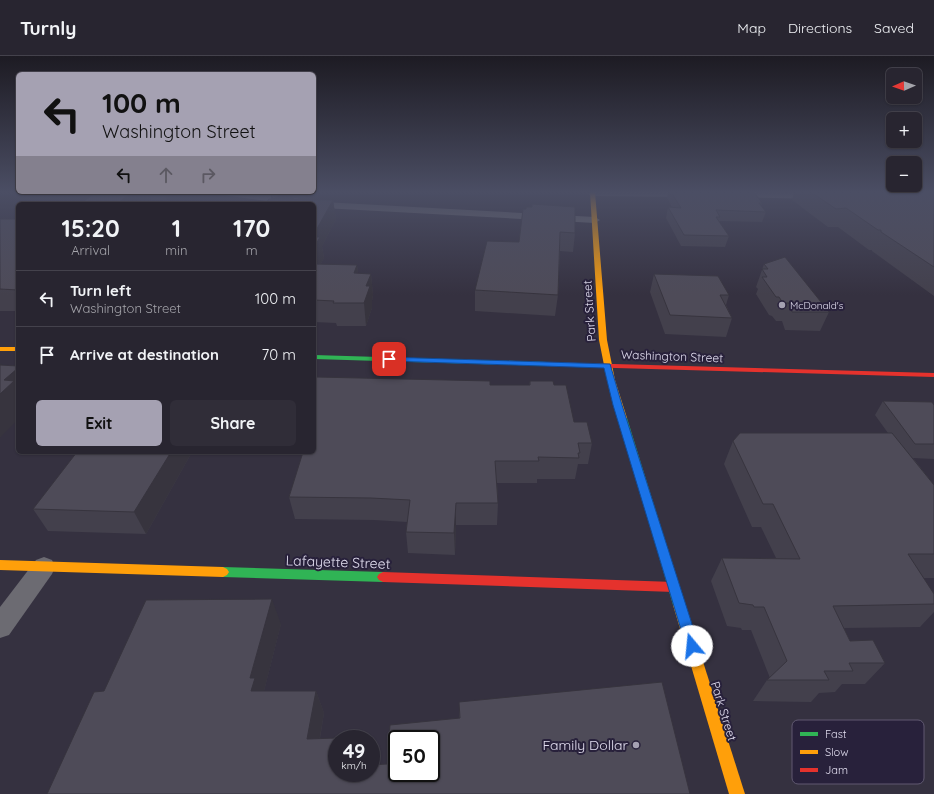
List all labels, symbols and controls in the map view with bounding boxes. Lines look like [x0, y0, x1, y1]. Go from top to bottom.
text: Turnly [20, 16, 76, 40]
text: Map [737, 19, 766, 37]
text: Directions [788, 19, 852, 37]
text: Saved [874, 19, 914, 37]
north arrow [886, 68, 922, 104]
map controls [886, 68, 922, 192]
text: 100 m [102, 85, 181, 120]
icon: left [36, 88, 88, 140]
button: + [886, 112, 922, 148]
text: Washington Street [102, 120, 256, 143]
button: − [886, 156, 922, 192]
icon: left [113, 164, 135, 186]
icon: ahead [155, 164, 177, 186]
icon: right [197, 164, 219, 186]
text: 15:20 [62, 213, 120, 243]
text: 1 [172, 213, 181, 243]
text: 170 [233, 213, 270, 243]
text: Arrival [71, 242, 110, 258]
text: min [165, 242, 187, 258]
text: m [246, 242, 258, 258]
street label: Park Street [579, 280, 599, 342]
text: Turn left [70, 281, 132, 300]
icon: left [36, 288, 58, 310]
text: 100 m [255, 289, 296, 308]
place label: McDonald's [790, 299, 844, 312]
text: Washington Street [70, 300, 181, 316]
marker: McDonald's [777, 300, 787, 310]
pin [372, 342, 406, 376]
icon: arrive [36, 344, 58, 366]
text: Arrive at destination [70, 345, 219, 364]
text: 70 m [262, 345, 296, 364]
street label: Washington Street [621, 347, 723, 365]
icon: arrive [378, 348, 400, 370]
button: Exit [36, 400, 162, 446]
button: Share [170, 400, 296, 446]
street label: Lafayette Street [285, 551, 391, 573]
position arrow [671, 625, 713, 667]
street label: Park Street [708, 679, 740, 743]
legend [792, 720, 924, 784]
text: Fast [825, 727, 847, 741]
speed limit sign: 50 [388, 730, 440, 782]
place label: Family Dollar [542, 736, 629, 754]
text: 49 [343, 738, 365, 763]
marker: Family Dollar [631, 740, 641, 750]
text: Slow [825, 745, 849, 759]
text: km/h [341, 759, 367, 772]
text: Jam [825, 763, 848, 777]

